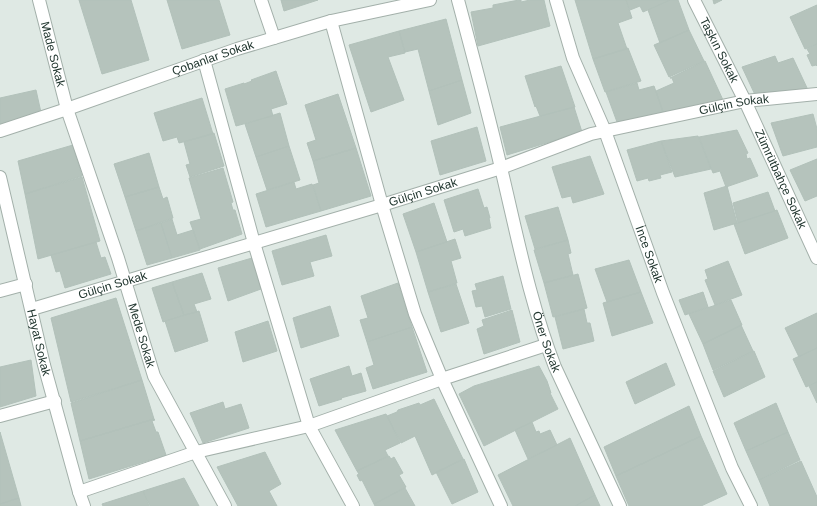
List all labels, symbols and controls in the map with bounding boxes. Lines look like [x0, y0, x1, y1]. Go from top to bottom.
street label: Taşkın Sokak [697, 15, 742, 86]
street label: Made Sokak [38, 20, 68, 89]
street label: Çobanlar Sokak [170, 37, 256, 78]
street label: Gülçin Sokak [698, 92, 771, 118]
street label: Zümrütbahçe Sokak [752, 127, 810, 232]
street label: Gülçin Sokak [387, 175, 460, 209]
street label: İnce Sokak [632, 224, 666, 285]
street label: Gülçin Sokak [77, 268, 149, 302]
street label: Mede Sokak [125, 301, 158, 370]
street label: Hayat Sokak [24, 308, 54, 378]
street label: Öner Sokak [530, 310, 564, 375]

